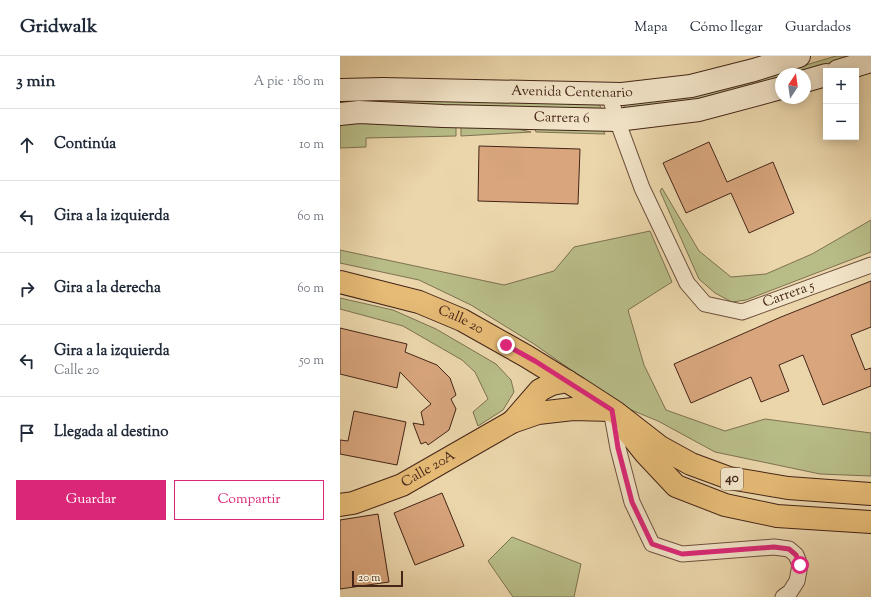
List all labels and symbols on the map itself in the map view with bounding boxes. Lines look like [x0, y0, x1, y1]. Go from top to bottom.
north arrow [775, 68, 811, 104]
street label: Avenida Centenario [511, 82, 634, 104]
street label: Carrera 6 [534, 108, 590, 129]
street label: Carrera 5 [760, 276, 818, 314]
street label: Calle 20 [435, 301, 487, 340]
route end [497, 336, 515, 354]
street label: Calle 20A [398, 446, 460, 493]
road number: 40 [721, 468, 743, 490]
route start [791, 556, 809, 574]
scale bar [352, 569, 403, 588]

